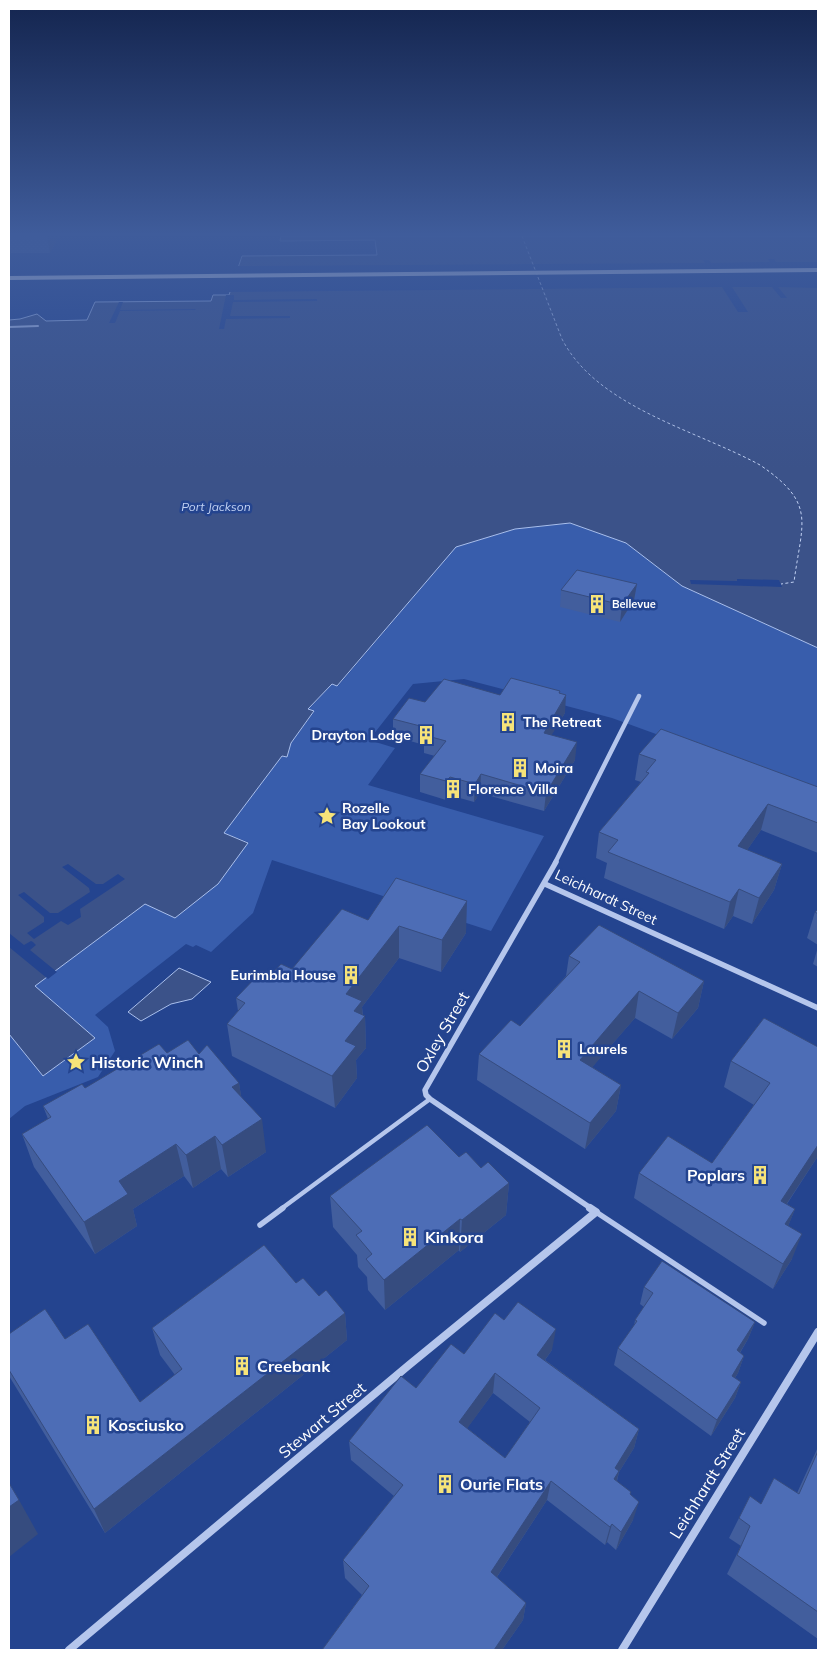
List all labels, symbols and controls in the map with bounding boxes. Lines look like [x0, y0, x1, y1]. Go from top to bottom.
water label: Port Jackson [181, 499, 251, 514]
building icon: Bellevue [586, 593, 608, 615]
place label: Bellevue [612, 597, 656, 611]
building icon: The Retreat [497, 711, 519, 733]
place label: The Retreat [523, 713, 602, 731]
building icon: Drayton Lodge [415, 724, 437, 746]
place label: Drayton Lodge [312, 726, 411, 744]
building icon: Moira [509, 757, 531, 779]
place label: Moira [535, 759, 573, 777]
building icon: Florence Villa [442, 778, 464, 800]
place label: Florence Villa [468, 780, 558, 798]
place label: Rozelle Bay Lookout [342, 799, 426, 833]
place icon: Rozelle Bay Lookout [316, 805, 338, 827]
street label: Leichhardt Street [552, 865, 660, 929]
building icon: Eurimbla House [340, 964, 362, 986]
place label: Eurimbla House [231, 966, 336, 984]
street label: Oxley Street [411, 988, 473, 1076]
building icon: Laurels [553, 1038, 575, 1060]
place label: Laurels [579, 1040, 628, 1058]
place icon: Historic Winch [65, 1051, 87, 1073]
place label: Historic Winch [91, 1052, 203, 1072]
building icon: Poplars [749, 1164, 771, 1186]
place label: Poplars [687, 1165, 745, 1185]
building icon: Kinkora [399, 1226, 421, 1248]
place label: Kinkora [425, 1227, 484, 1247]
building icon: Creebank [231, 1355, 253, 1377]
place label: Creebank [257, 1356, 331, 1376]
street label: Stewart Street [274, 1377, 370, 1462]
building icon: Kosciusko [82, 1414, 104, 1436]
place label: Kosciusko [108, 1415, 184, 1435]
street label: Leichhardt Street [665, 1424, 749, 1542]
building icon: Ourie Flats [434, 1473, 456, 1495]
place label: Ourie Flats [460, 1474, 543, 1494]

